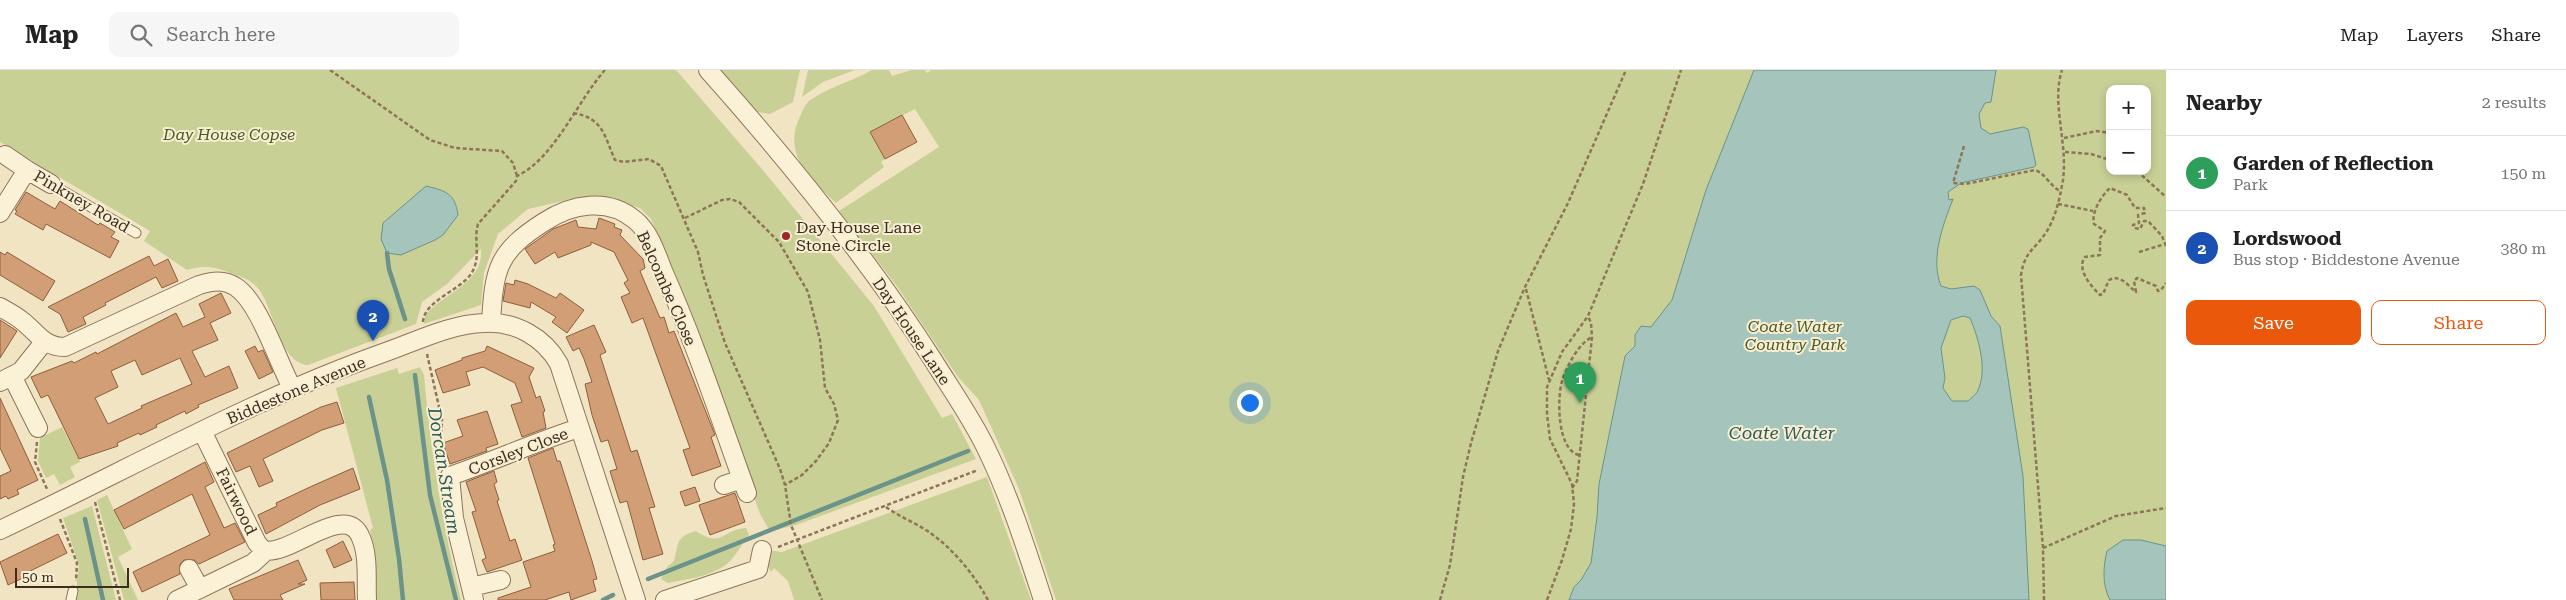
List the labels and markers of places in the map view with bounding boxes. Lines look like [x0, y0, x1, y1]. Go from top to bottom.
place label: Day House Lane Stone Circle [796, 218, 922, 255]
marker: Day House Lane Stone Circle [780, 230, 792, 242]
pin: 2 [357, 300, 389, 341]
pin: 1 [1564, 362, 1596, 403]

